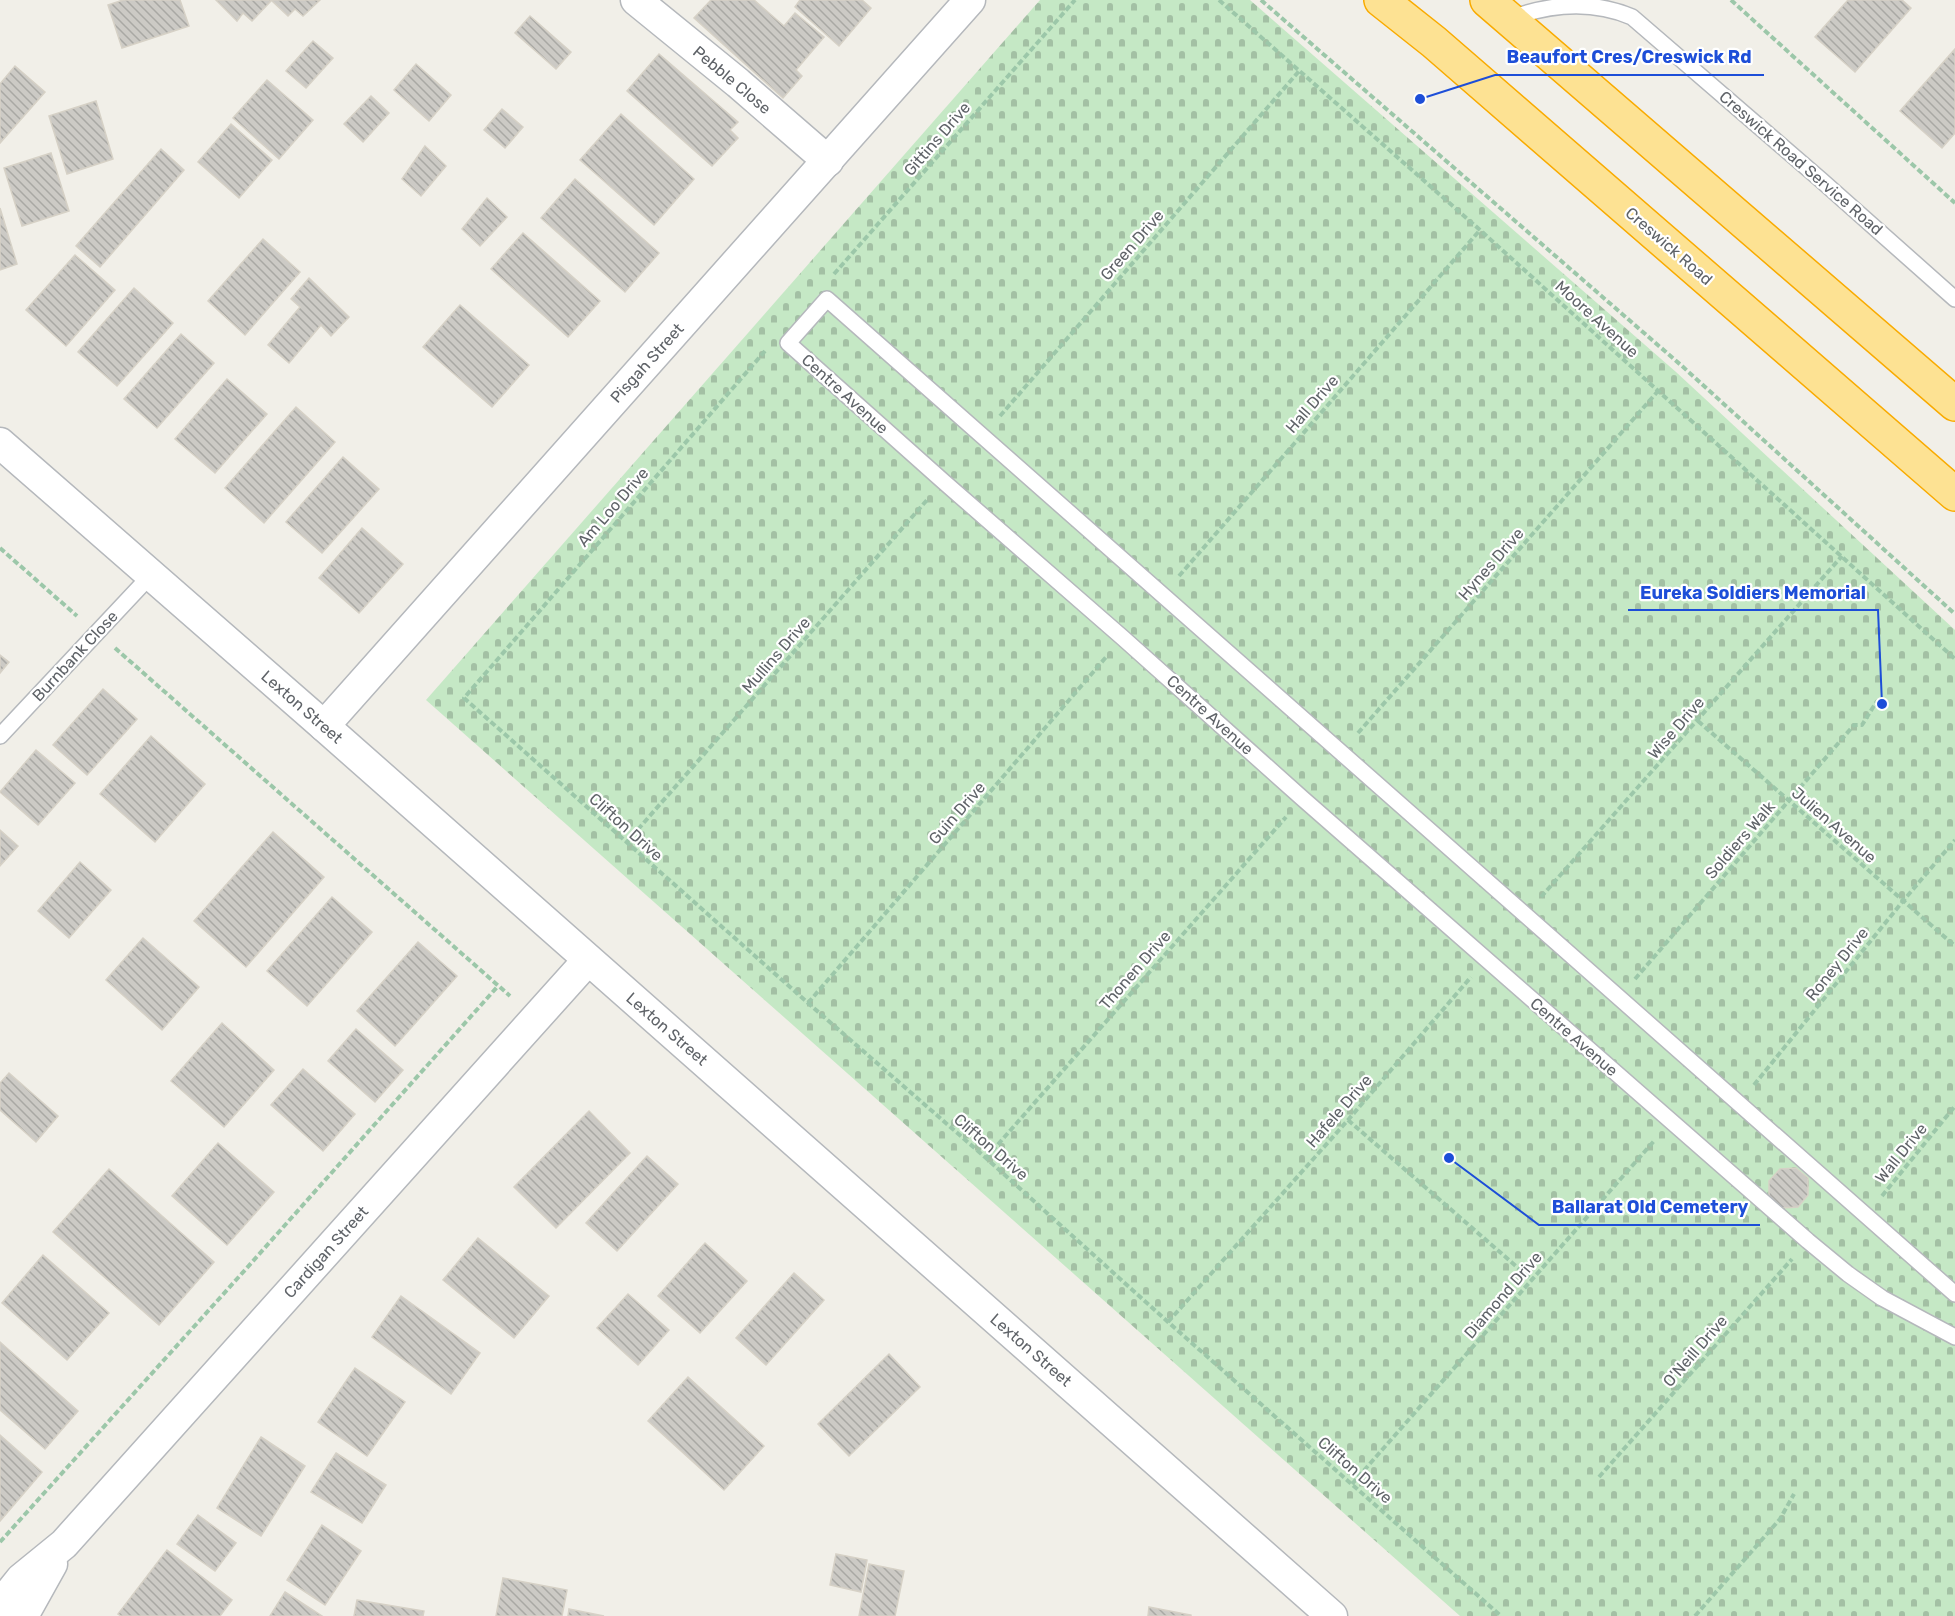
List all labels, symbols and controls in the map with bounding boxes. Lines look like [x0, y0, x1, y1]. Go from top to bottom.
callout: Beaufort Cres/Creswick Rd [1495, 39, 1764, 75]
street label: Pebble Close [689, 42, 775, 118]
text: Beaufort Cres/Creswick Rd [1506, 46, 1752, 68]
street label: Creswick Road Service Road [1715, 87, 1887, 239]
street label: Gittins Drive [900, 98, 974, 180]
street label: Creswick Road [1622, 203, 1716, 289]
street label: Green Drive [1096, 206, 1168, 284]
street label: Moore Avenue [1551, 277, 1643, 361]
street label: Pisgah Street [606, 319, 688, 407]
street label: Centre Avenue [798, 350, 892, 438]
street label: Hall Drive [1282, 371, 1342, 437]
street label: Am Loo Drive [574, 464, 653, 550]
street label: Hynes Drive [1454, 524, 1528, 604]
callout: Eureka Soldiers Memorial [1628, 574, 1878, 610]
text: Eureka Soldiers Memorial [1640, 582, 1866, 604]
street label: Burnbank Close [28, 607, 122, 705]
street label: Mullins Drive [738, 613, 814, 697]
street label: Lexton Street [257, 667, 347, 747]
street label: Centre Avenue [1163, 671, 1257, 759]
street label: Wise Drive [1644, 693, 1708, 763]
street label: Guin Drive [925, 778, 989, 848]
street label: Julien Avenue [1788, 783, 1880, 867]
street label: Clifton Drive [585, 789, 667, 865]
street label: Soldiers Walk [1701, 797, 1779, 883]
street label: Roney Drive [1802, 924, 1872, 1004]
street label: Thonen Drive [1095, 927, 1175, 1013]
street label: Lexton Street [622, 989, 712, 1069]
street label: Centre Avenue [1526, 994, 1622, 1080]
street label: Hafele Drive [1302, 1071, 1376, 1151]
street label: Clifton Drive [950, 1110, 1032, 1184]
street label: Wall Drive [1871, 1119, 1931, 1187]
callout: Ballarat Old Cemetery [1539, 1189, 1760, 1225]
text: Ballarat Old Cemetery [1552, 1196, 1749, 1218]
street label: Cardigan Street [280, 1202, 372, 1302]
street label: Diamond Drive [1460, 1248, 1546, 1342]
street label: Lexton Street [986, 1310, 1076, 1390]
street label: O'Neill Drive [1659, 1311, 1731, 1391]
street label: Clifton Drive [1314, 1433, 1396, 1507]

